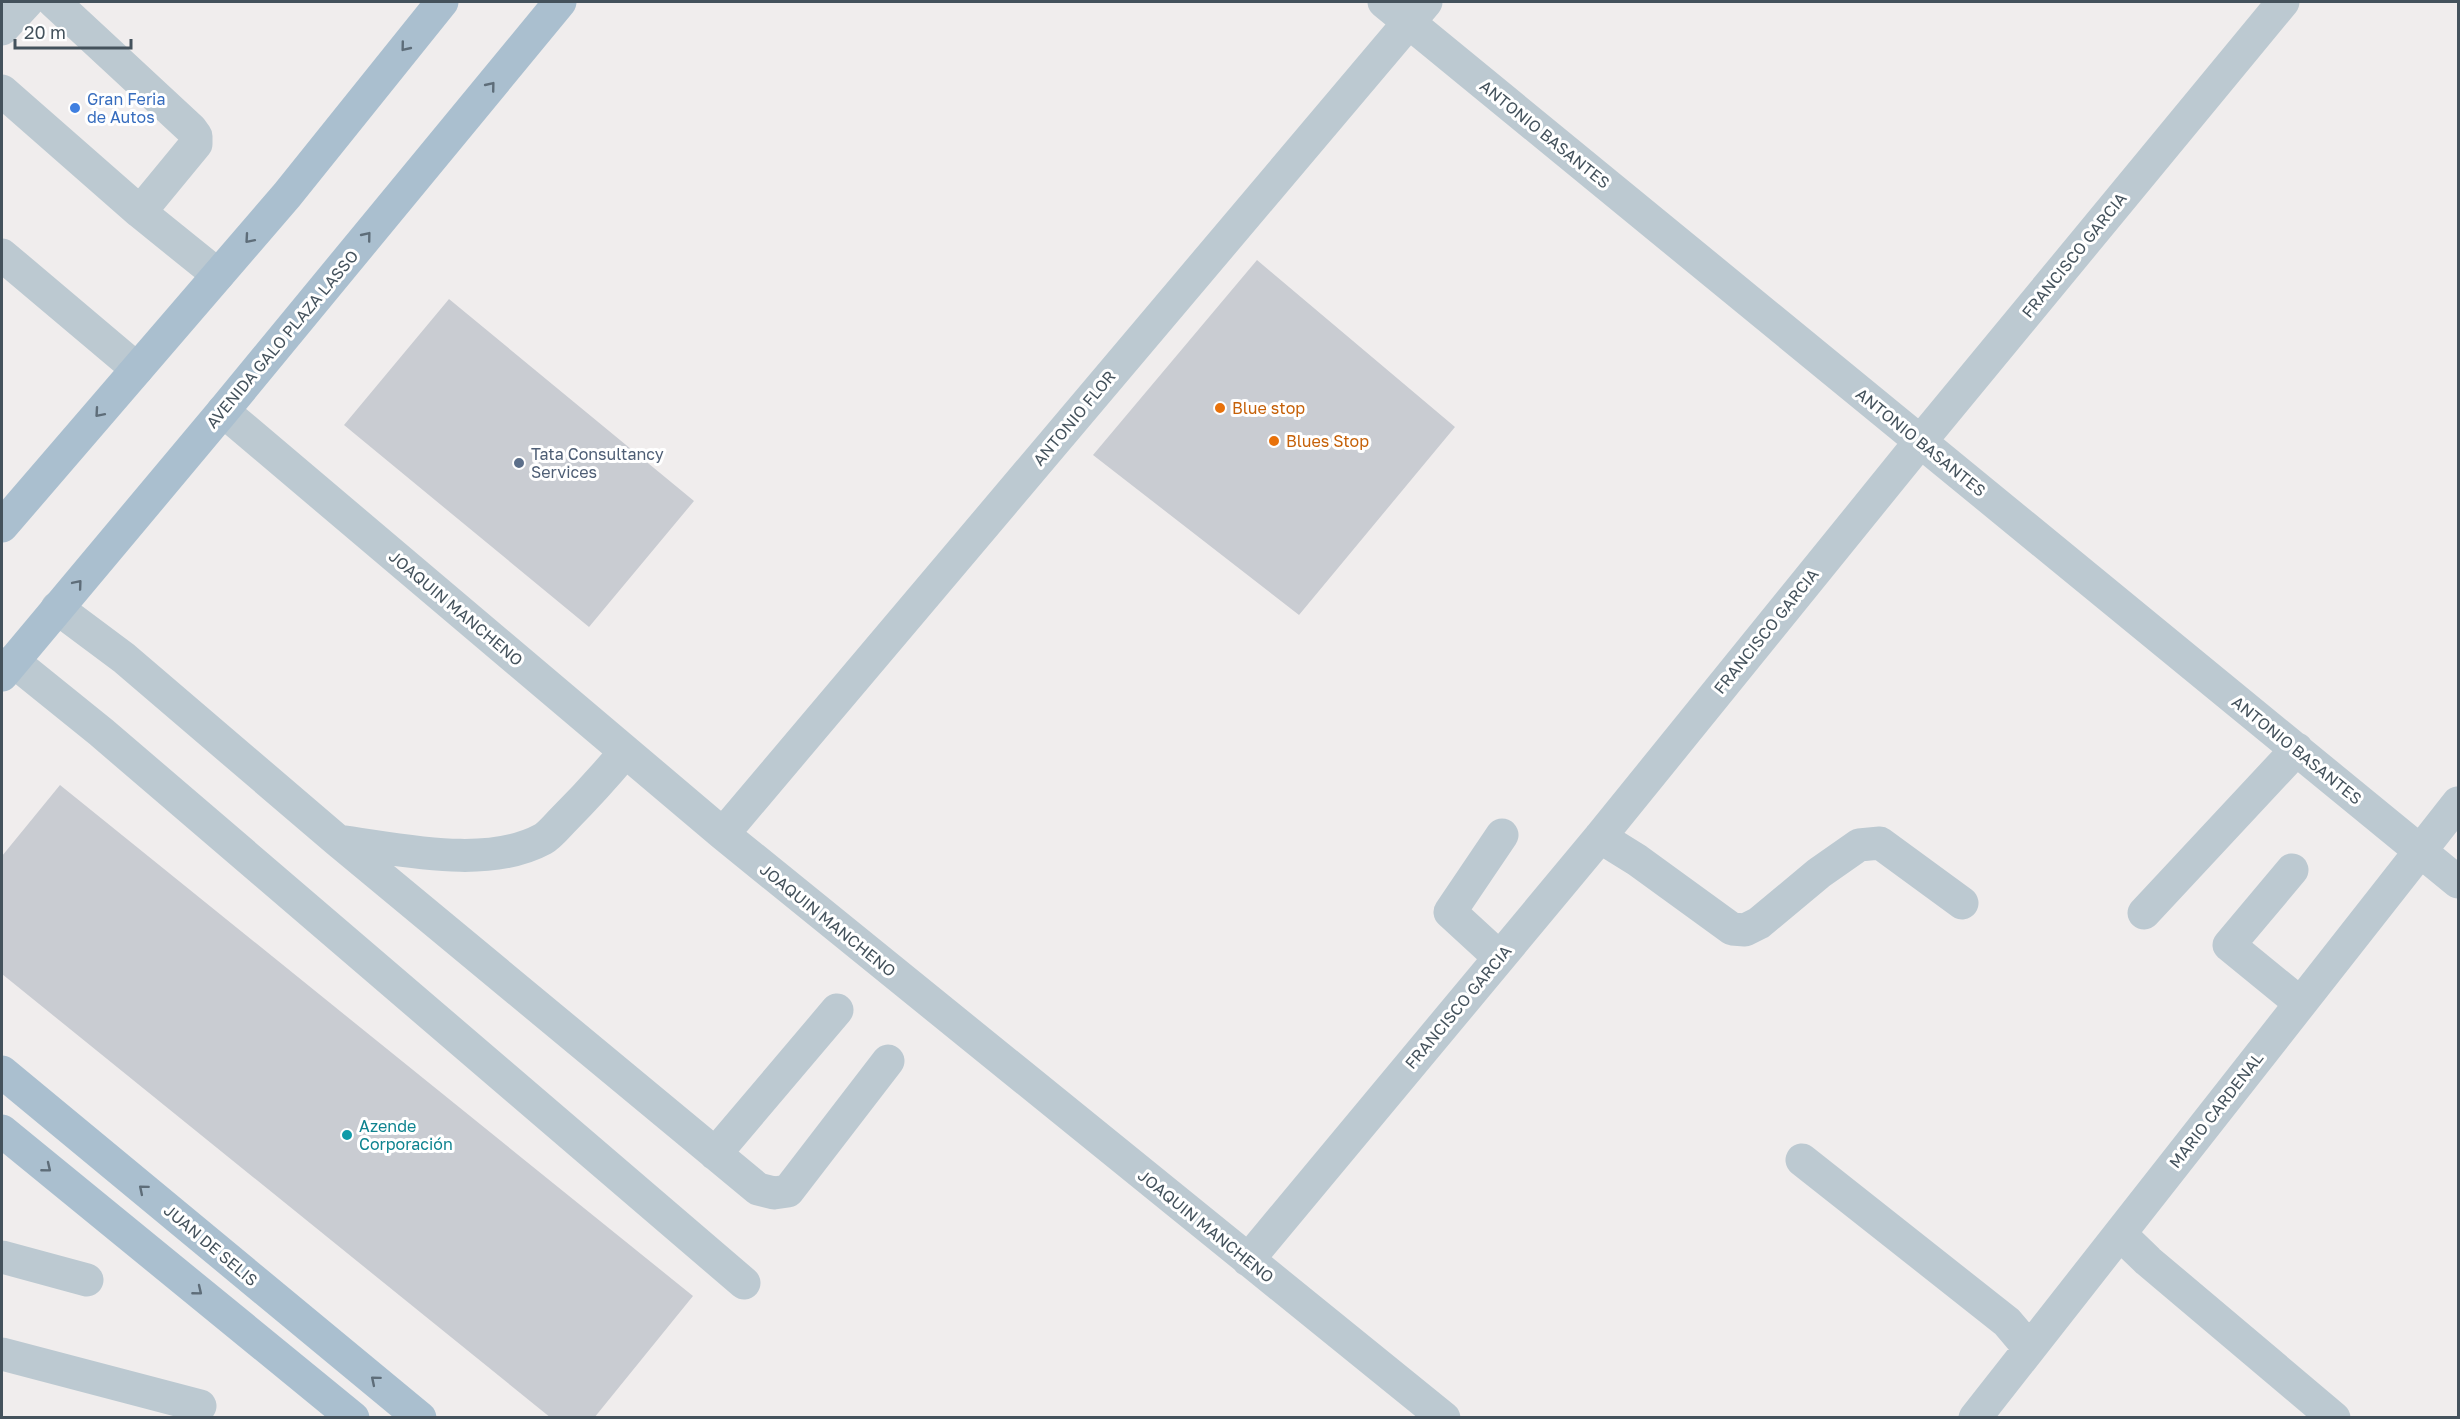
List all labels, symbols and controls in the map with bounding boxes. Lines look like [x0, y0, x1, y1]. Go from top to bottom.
scale bar [15, 12, 130, 50]
text: 20 m [24, 21, 66, 43]
one-way arrow [402, 40, 413, 51]
street label: ANTONIO BASANTES [1476, 76, 1614, 192]
one-way arrow [483, 81, 494, 92]
place label: Gran Feria de Autos [87, 89, 165, 127]
marker: Gran Feria de Autos [68, 101, 82, 115]
street label: FRANCISCO GARCIA [2017, 188, 2131, 322]
one-way arrow [245, 232, 256, 243]
one-way arrow [359, 232, 370, 243]
street label: AVENIDA GALO PLAZA LASSO [202, 246, 362, 432]
street label: ANTONIO FLOR [1028, 366, 1120, 470]
street label: ANTONIO BASANTES [1852, 384, 1990, 500]
place label: Blue stop [1232, 398, 1305, 418]
marker: Blue stop [1213, 401, 1227, 415]
one-way arrow [95, 406, 106, 417]
place label: Blues Stop [1286, 431, 1369, 451]
marker: Blues Stop [1267, 434, 1281, 448]
place label: Tata Consultancy Services [531, 444, 664, 482]
marker: Tata Consultancy Services [512, 456, 526, 470]
street label: JOAQUIN MANCHENO [385, 546, 527, 670]
street label: FRANCISCO GARCIA [1709, 564, 1823, 698]
one-way arrow [70, 580, 81, 591]
street label: ANTONIO BASANTES [2228, 692, 2366, 808]
street label: JOAQUIN MANCHENO [756, 859, 900, 981]
street label: FRANCISCO GARCIA [1400, 941, 1516, 1073]
street label: MARIO CARDENAL [2165, 1048, 2267, 1172]
place label: Azende Corporación [359, 1116, 453, 1154]
marker: Azende Corporación [340, 1128, 354, 1142]
one-way arrow [40, 1161, 51, 1172]
street label: JOAQUIN MANCHENO [1134, 1165, 1278, 1287]
one-way arrow [139, 1186, 150, 1197]
street label: JUAN DE SELIS [160, 1200, 262, 1290]
one-way arrow [191, 1284, 202, 1295]
one-way arrow [371, 1377, 382, 1388]

